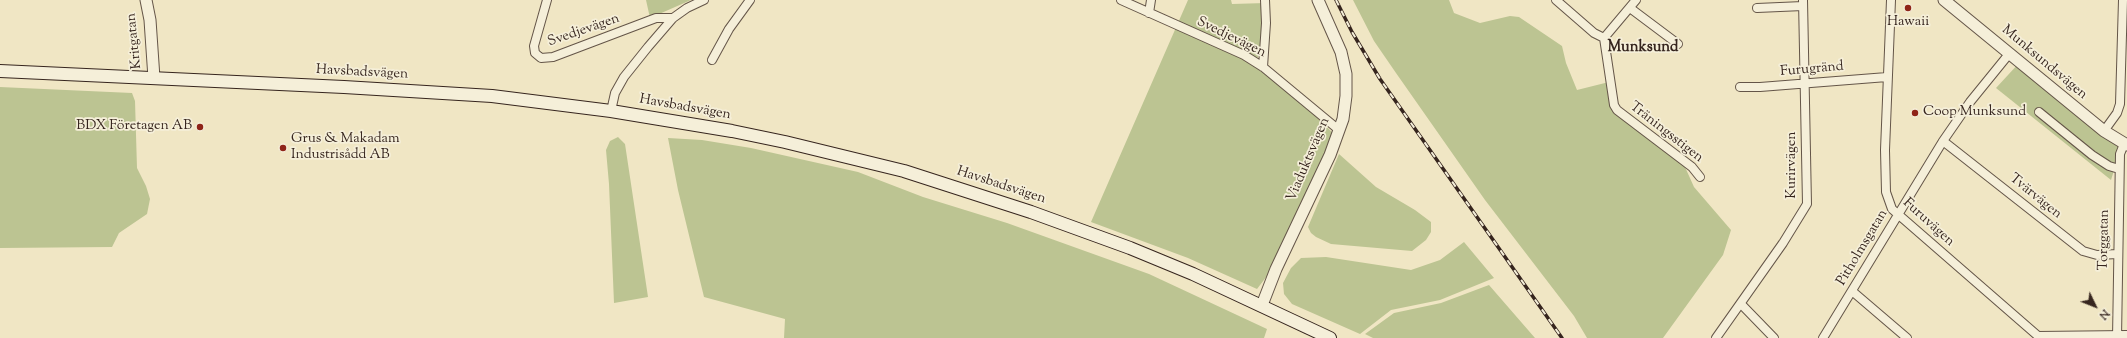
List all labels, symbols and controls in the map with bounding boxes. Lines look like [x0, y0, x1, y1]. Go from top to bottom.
marker: Hawaii [1903, 3, 1913, 13]
street label: Svedjevägen [546, 11, 622, 51]
street label: Kritgatan [124, 12, 146, 70]
street label: Svedjevägen [1194, 14, 1268, 62]
place label: Hawaii [1887, 15, 1929, 31]
street label: Munksundsvägen [1998, 22, 2090, 104]
district label: Munksund [1608, 39, 1678, 57]
street label: Furugränd [1780, 59, 1844, 81]
street label: Havsbadsvägen [315, 62, 409, 84]
street label: Havsbadsvägen [638, 92, 732, 124]
street label: Träningsstigen [1626, 99, 1706, 167]
place label: Coop Munksund [1923, 105, 2026, 121]
marker: Coop Munksund [1910, 108, 1920, 118]
street label: Viaduktsvägen [1284, 116, 1334, 204]
place label: BDX Företagen AB [76, 119, 192, 135]
marker: BDX Företagen AB [195, 122, 205, 132]
street label: Kurirvägen [1785, 131, 1801, 199]
place label: Grus & Makadam Industrisådd AB [291, 132, 400, 164]
marker: Grus & Makadam Industrisådd AB [278, 143, 288, 153]
street label: Havsbadsvägen [954, 164, 1048, 208]
street label: Tvärvägen [2005, 171, 2065, 223]
street label: Furuvägen [1899, 195, 1957, 251]
street label: Pitholmsgatan [1834, 207, 1892, 289]
street label: Torggatan [2096, 209, 2114, 271]
north arrow [2075, 286, 2115, 326]
text: N [2095, 306, 2113, 323]

